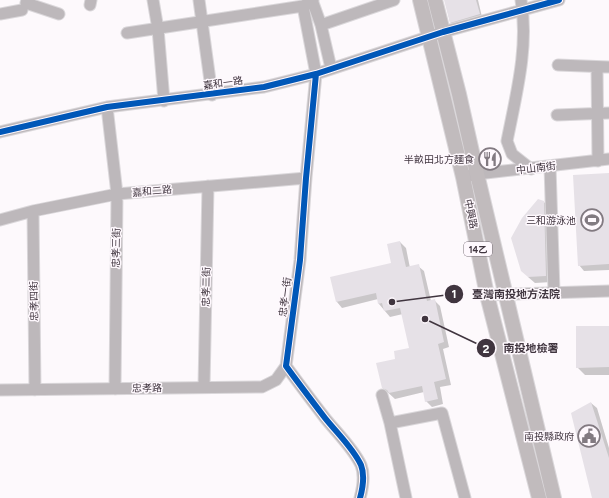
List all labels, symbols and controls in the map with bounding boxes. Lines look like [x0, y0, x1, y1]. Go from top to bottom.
street label: 嘉和一路 [202, 74, 244, 92]
restaurant icon: 半畝田北方麵食 [477, 146, 503, 172]
place label: 半畝田北方麵食 [404, 153, 474, 166]
street label: 中山南街 [515, 159, 557, 177]
street label: 嘉和二路 [132, 183, 172, 199]
street label: 中興路 [462, 198, 480, 230]
sports icon: 三和游泳池 [579, 207, 605, 233]
place label: 三和游泳池 [526, 214, 576, 227]
street label: 忠孝三街 [109, 228, 123, 268]
road number: 14乙 [464, 242, 492, 256]
street label: 忠孝二街 [199, 267, 213, 307]
street label: 忠孝一街 [276, 276, 294, 318]
street label: 忠孝四街 [27, 281, 41, 321]
callout: 臺灣南投地方法院 [444, 282, 568, 305]
text: 1 [451, 287, 457, 301]
text: 臺灣南投地方法院 [472, 288, 560, 301]
callout: 南投地檢署 [476, 337, 567, 360]
text: 2 [483, 342, 490, 356]
text: 南投地檢署 [504, 342, 559, 355]
street label: 忠孝路 [132, 381, 162, 395]
public building icon: 南投縣政府 [576, 423, 602, 449]
place label: 南投縣政府 [524, 430, 574, 443]

